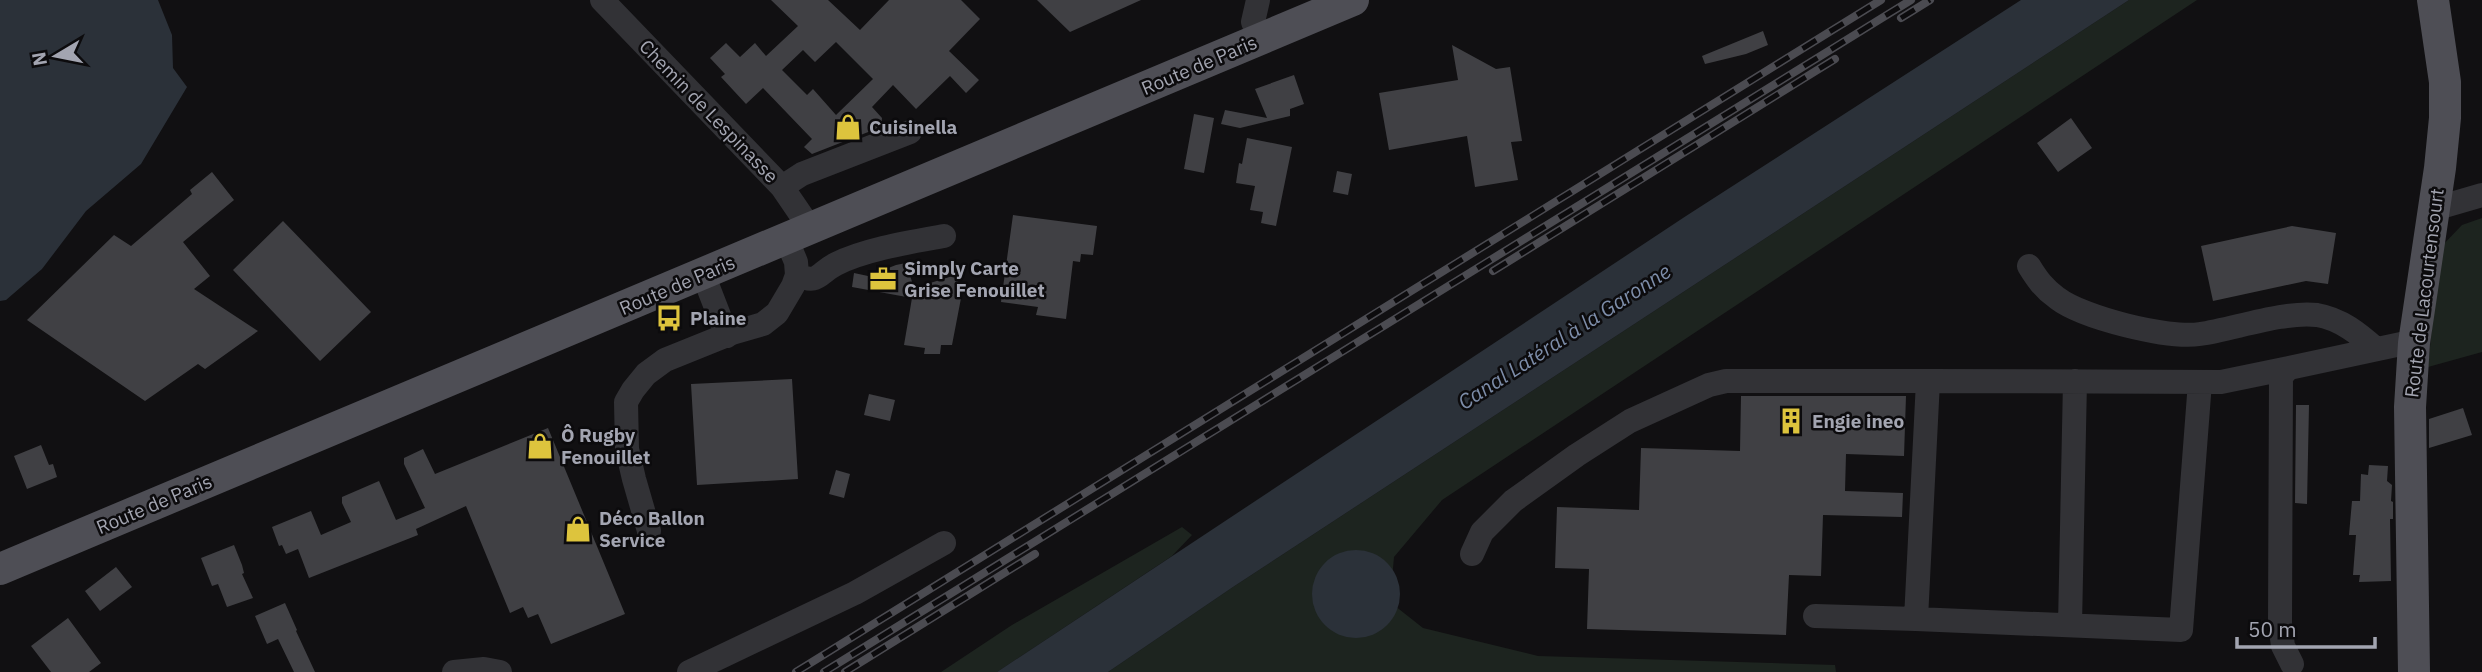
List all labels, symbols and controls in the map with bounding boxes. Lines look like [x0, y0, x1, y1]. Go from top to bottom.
north arrow [21, 21, 91, 91]
street label: Route de Paris [1138, 30, 1260, 100]
street label: Chemin de Lespinasse [634, 34, 784, 188]
text: N [26, 50, 52, 68]
shop icon: Cuisinella [833, 112, 863, 142]
place label: Cuisinella [869, 115, 958, 139]
street label: Route de Lacourtensourt [2399, 187, 2449, 399]
street label: Route de Paris [616, 250, 738, 320]
place label: Simply Carte Grise Fenouillet [904, 256, 1045, 302]
water label: Canal Latéral à la Garonne [1452, 256, 1676, 415]
office icon: Simply Carte Grise Fenouillet [868, 264, 898, 294]
bus stop icon: Plaine [654, 303, 684, 333]
place label: Plaine [690, 306, 746, 330]
building icon: Engie ineo [1776, 406, 1806, 436]
place label: Engie ineo [1812, 409, 1904, 433]
place label: Ô Rugby Fenouillet [561, 423, 650, 469]
shop icon: Ô Rugby Fenouillet [525, 431, 555, 461]
street label: Route de Paris [93, 469, 215, 539]
place label: Déco Ballon Service [599, 506, 705, 552]
shop icon: Déco Ballon Service [563, 514, 593, 544]
scale bar [2237, 606, 2375, 650]
text: 50 m [2248, 615, 2297, 643]

